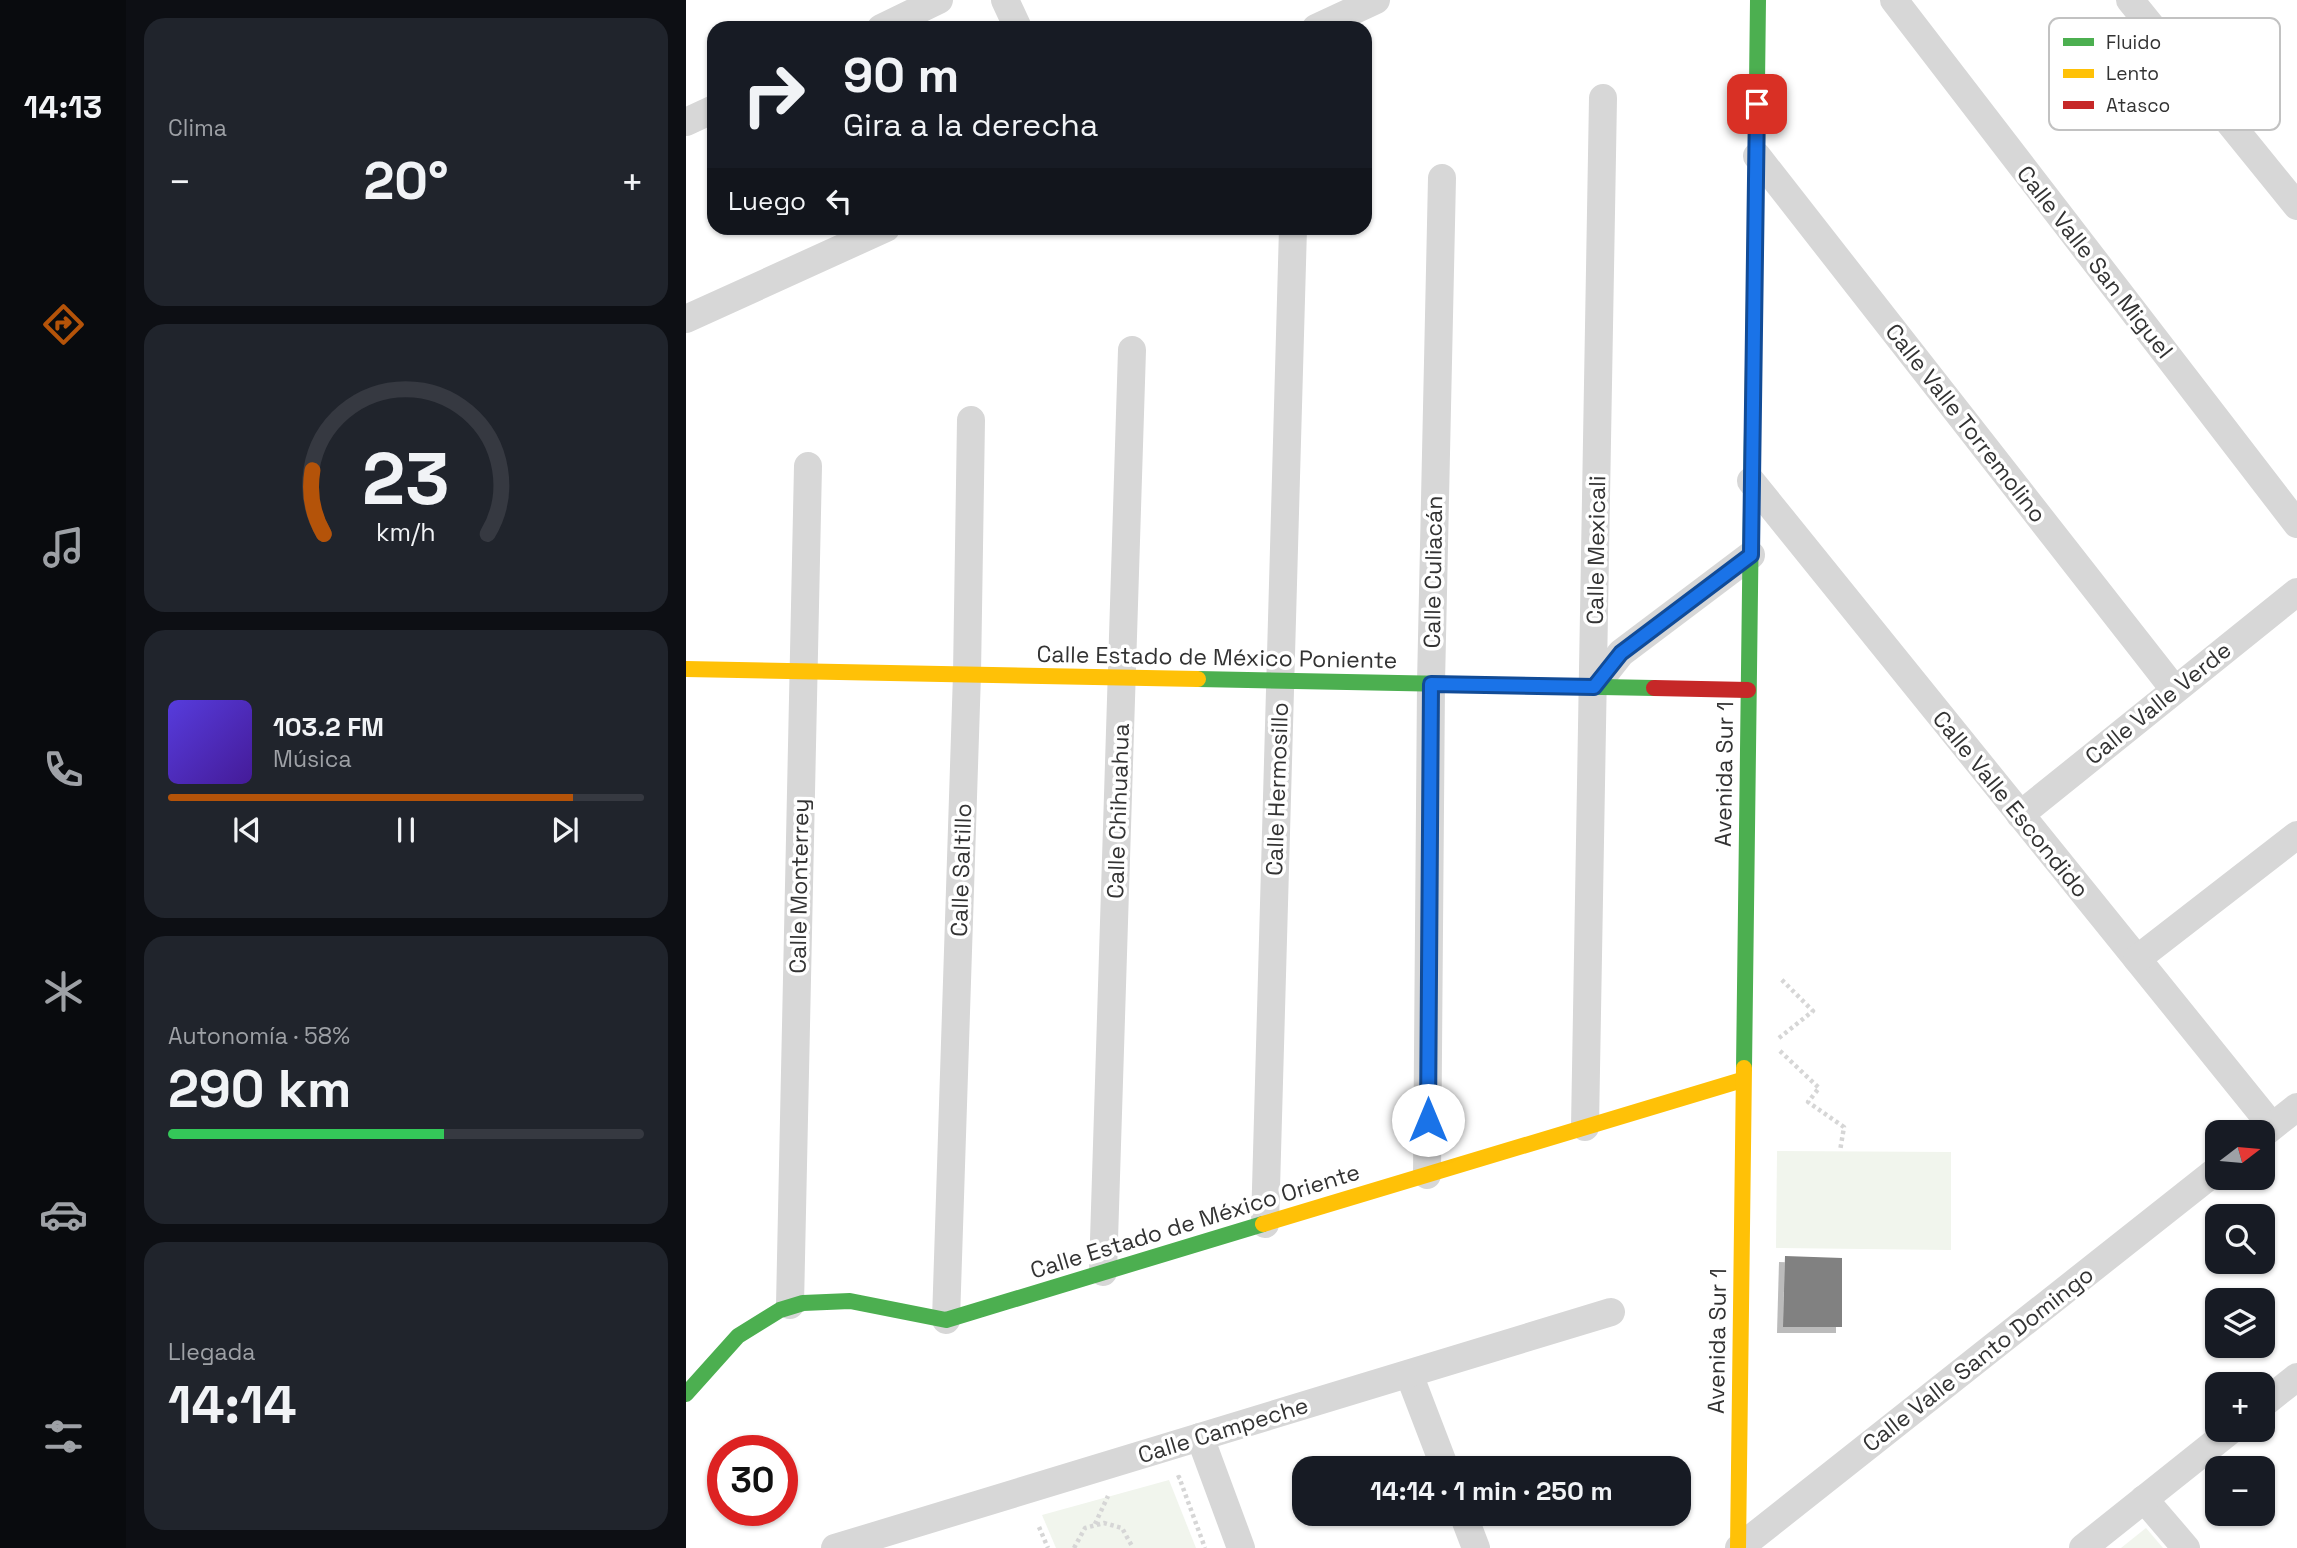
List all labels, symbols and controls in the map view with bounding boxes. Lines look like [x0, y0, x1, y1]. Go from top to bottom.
legend [2049, 18, 2280, 130]
text: Fluido [2106, 30, 2161, 55]
text: 90 m [843, 44, 959, 106]
icon: right [728, 49, 819, 140]
text: Lento [2106, 61, 2159, 86]
pin [1727, 74, 1787, 134]
icon: arrive [1738, 85, 1776, 123]
text: 14:13 [24, 87, 102, 127]
text: Atasco [2106, 93, 2170, 118]
text: Gira a la derecha [843, 105, 1098, 145]
text: Clima [168, 113, 227, 143]
text: 20° [363, 148, 449, 214]
text: − [168, 158, 192, 206]
text: + [620, 158, 644, 206]
street label: Calle Valle San Miguel [2010, 159, 2180, 365]
icon: left [820, 182, 858, 220]
text: Luego [728, 184, 806, 218]
icon: directions [39, 300, 88, 349]
street label: Calle Valle Torremolino [1879, 317, 2053, 529]
text: 23 [362, 432, 450, 525]
street label: Calle Mexicali [1580, 475, 1612, 625]
street label: Calle Culiacán [1417, 495, 1449, 649]
text: km/h [376, 516, 436, 548]
icon: music [39, 523, 88, 572]
street label: Calle Valle Verde [2079, 635, 2237, 771]
street label: Calle Estado de México Poniente [1036, 639, 1398, 675]
street label: Avenida Sur 1 [1708, 701, 1740, 847]
street label: Calle Hermosillo [1259, 702, 1295, 876]
street label: Calle Valle Escondido [1926, 704, 2096, 904]
text: 103.2 FM [273, 710, 384, 744]
street label: Calle Chihuahua [1100, 723, 1136, 899]
text: Música [273, 744, 352, 774]
icon: phone [39, 745, 88, 794]
street label: Calle Monterrey [782, 798, 816, 974]
street label: Calle Saltillo [944, 803, 978, 937]
icon: previous [228, 811, 266, 849]
icon: pause [387, 811, 425, 849]
icon: next [546, 811, 584, 849]
icon: climate [39, 967, 88, 1016]
text: Autonomía · 58% [168, 1021, 350, 1051]
text: 290 km [168, 1056, 351, 1122]
position arrow [1391, 1083, 1465, 1157]
north arrow [2205, 1120, 2275, 1190]
map controls [2205, 1120, 2275, 1526]
street label: Calle Estado de México Oriente [1027, 1156, 1363, 1286]
icon: car [39, 1190, 88, 1239]
button: search [2205, 1204, 2275, 1274]
street label: Calle Valle Santo Domingo [1856, 1259, 2100, 1459]
street label: Avenida Sur 1 [1701, 1268, 1733, 1414]
button: layers [2205, 1288, 2275, 1358]
text: Llegada [168, 1337, 256, 1367]
text: 14:14 [168, 1372, 297, 1438]
button: + [2205, 1372, 2275, 1442]
street label: Calle Campeche [1134, 1390, 1312, 1470]
icon: filters [39, 1412, 88, 1461]
speed limit sign: 30 [707, 1435, 798, 1526]
button: − [2205, 1456, 2275, 1526]
text: 14:14 · 1 min · 250 m [1370, 1474, 1613, 1508]

